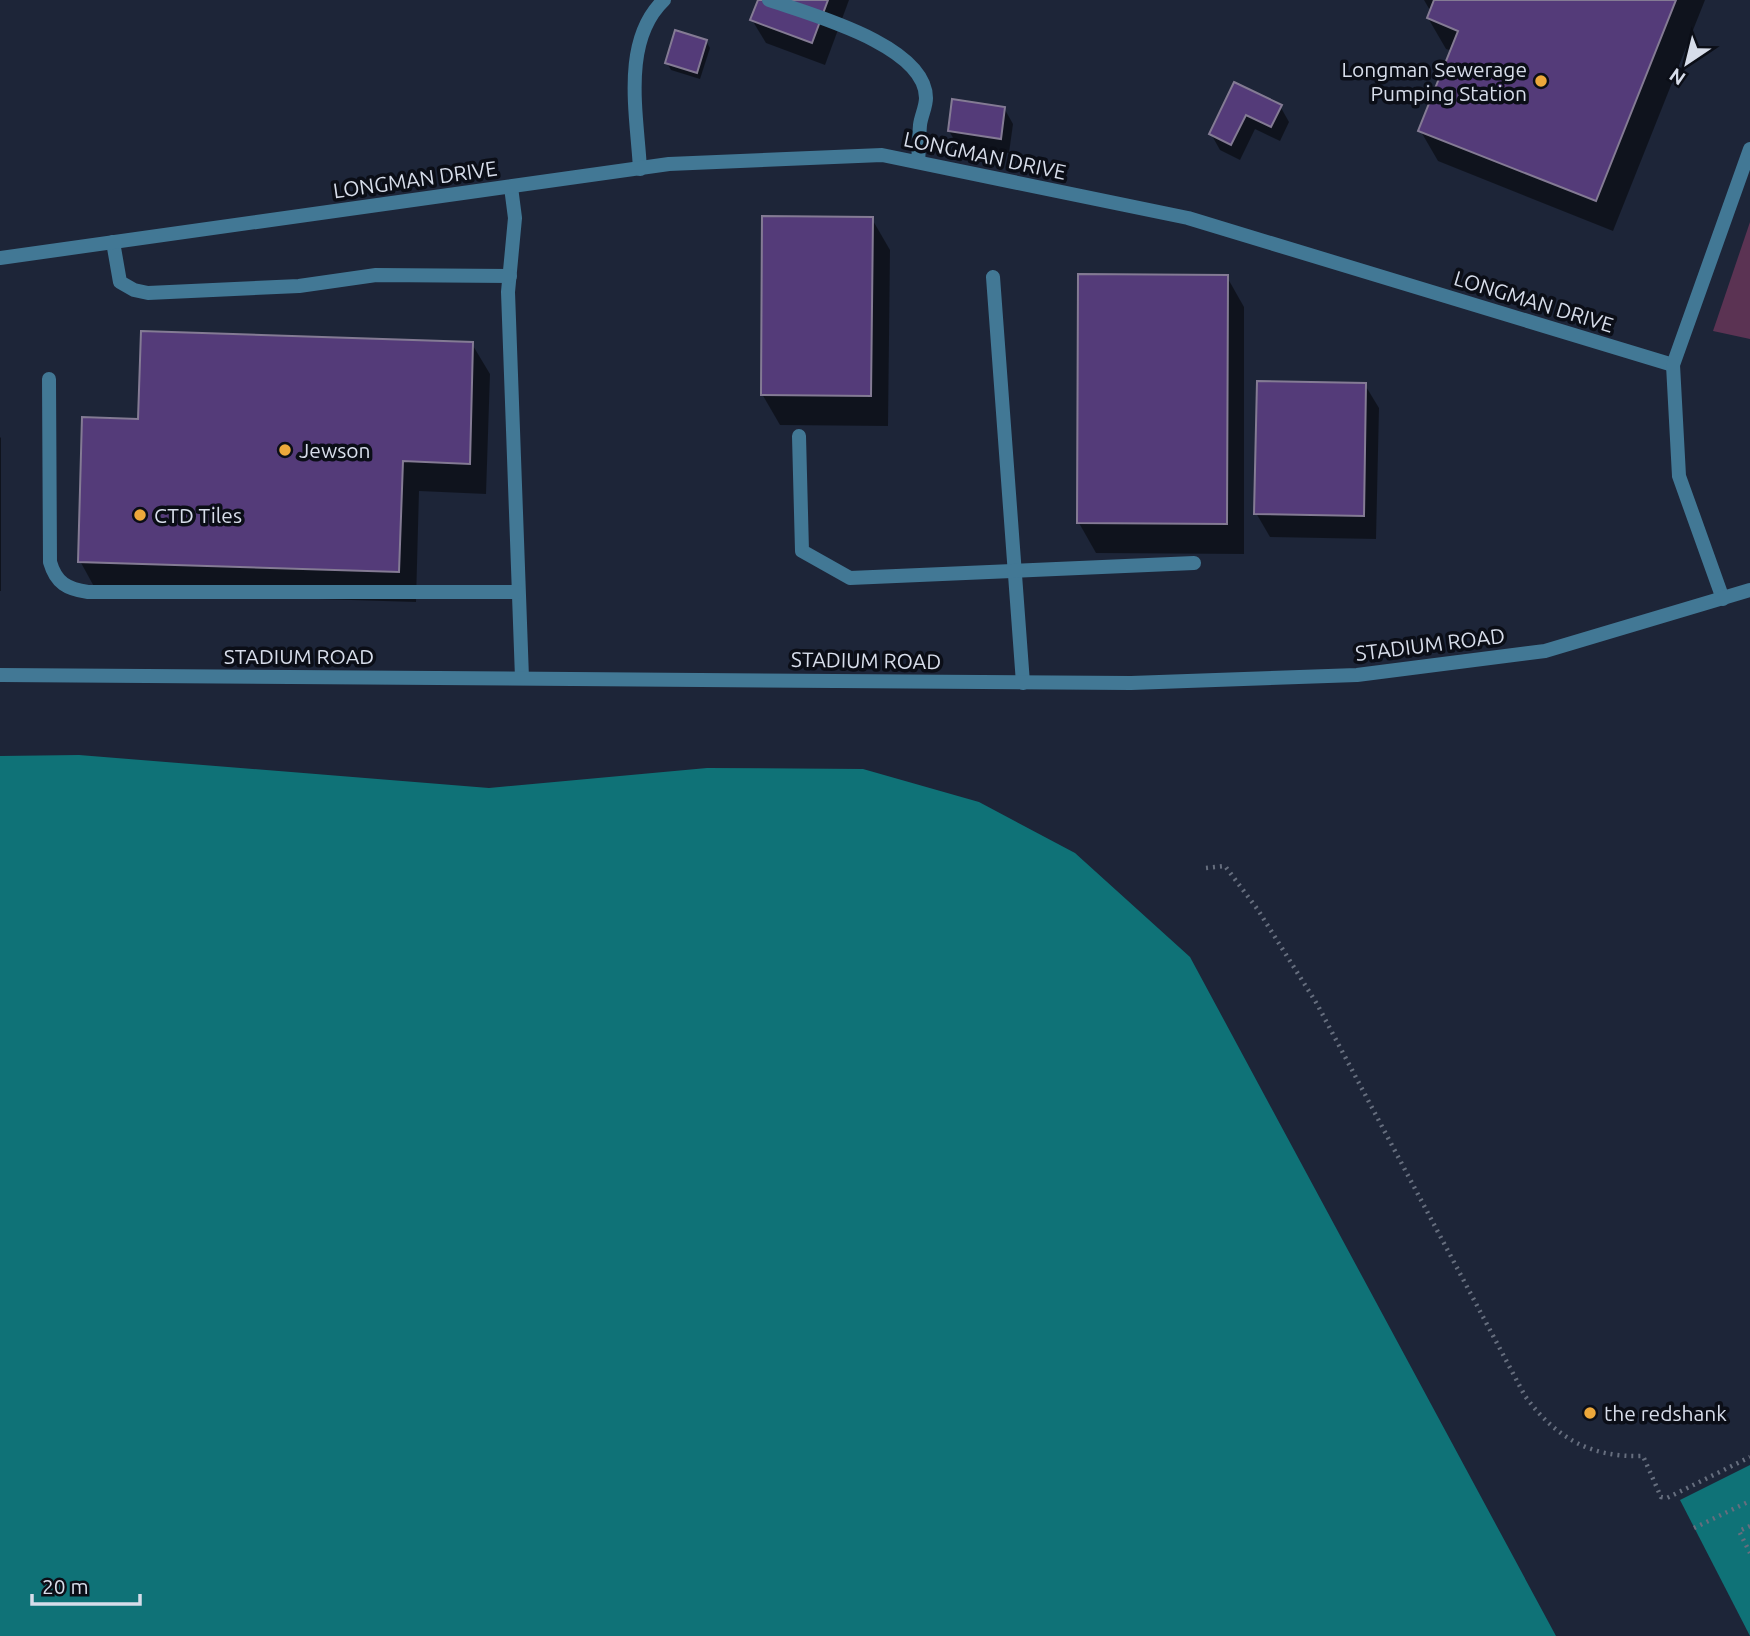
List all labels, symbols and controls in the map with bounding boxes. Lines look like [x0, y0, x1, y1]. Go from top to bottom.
north arrow [1652, 28, 1722, 98]
place label: Longman Sewerage Pumping Station [1341, 57, 1527, 105]
text: N [1665, 64, 1689, 90]
marker: Longman Sewerage Pumping Station [1533, 73, 1549, 89]
street label: LONGMAN DRIVE [902, 126, 1068, 184]
street label: LONGMAN DRIVE [331, 156, 499, 202]
street label: LONGMAN DRIVE [1451, 265, 1617, 337]
place label: Jewson [299, 438, 371, 462]
marker: Jewson [277, 442, 293, 458]
place label: CTD Tiles [154, 503, 242, 527]
marker: CTD Tiles [132, 507, 148, 523]
street label: STADIUM ROAD [1354, 623, 1506, 665]
street label: STADIUM ROAD [224, 644, 374, 668]
street label: STADIUM ROAD [791, 647, 941, 673]
place label: the redshank [1604, 1401, 1727, 1425]
marker: the redshank [1582, 1405, 1598, 1421]
scale bar [32, 1562, 140, 1606]
text: 20 m [42, 1574, 89, 1598]

